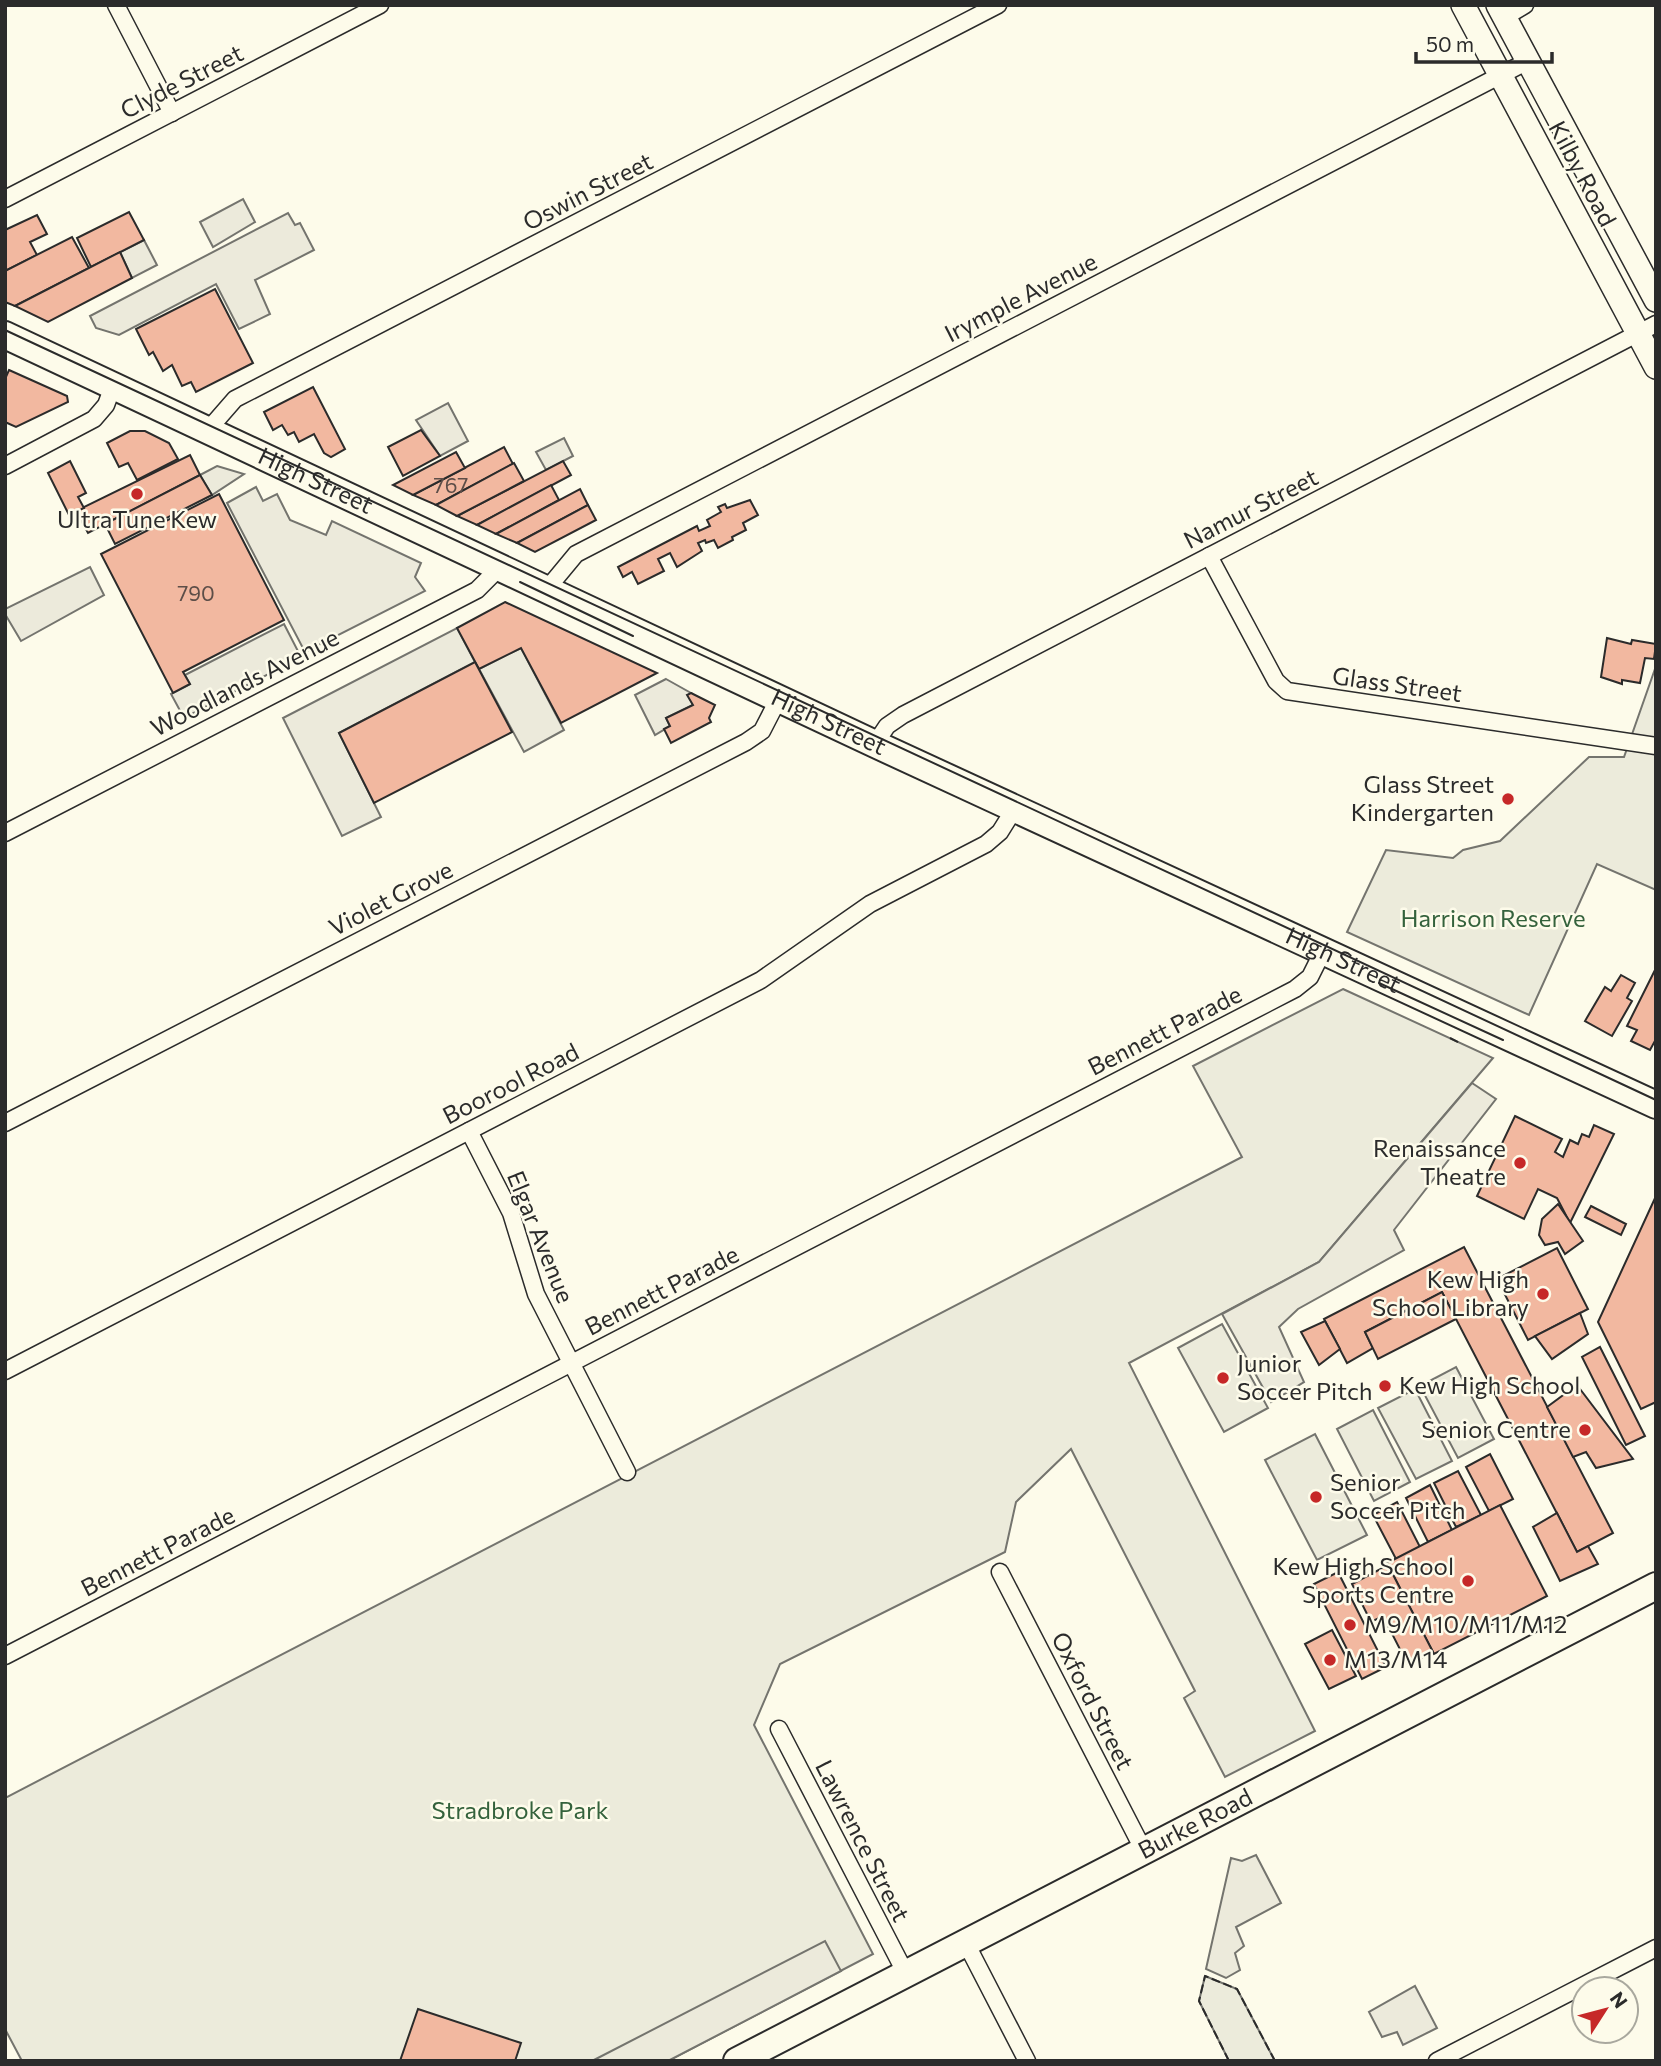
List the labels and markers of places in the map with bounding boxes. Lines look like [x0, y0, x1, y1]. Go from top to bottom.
marker: UltraTune Kew [129, 486, 145, 502]
place label: UltraTune Kew [57, 504, 217, 533]
place label: Glass Street Kindergarten [1351, 769, 1494, 826]
marker: Glass Street Kindergarten [1500, 791, 1516, 807]
place label: Renaissance Theatre [1373, 1133, 1506, 1190]
marker: Renaissance Theatre [1512, 1155, 1528, 1171]
place label: Kew High School Library [1372, 1264, 1529, 1321]
marker: Kew High School Library [1535, 1286, 1551, 1302]
place label: Junior Soccer Pitch [1237, 1348, 1373, 1405]
marker: Junior Soccer Pitch [1215, 1370, 1231, 1386]
place label: Kew High School [1399, 1370, 1580, 1399]
marker: Kew High School [1377, 1378, 1393, 1394]
place label: Senior Centre [1421, 1414, 1571, 1443]
marker: Senior Centre [1577, 1422, 1593, 1438]
place label: Senior Soccer Pitch [1330, 1467, 1466, 1524]
marker: Senior Soccer Pitch [1308, 1489, 1324, 1505]
place label: Kew High School Sports Centre [1273, 1551, 1454, 1608]
marker: Kew High School Sports Centre [1460, 1573, 1476, 1589]
place label: M9/M10/M11/M12 [1364, 1609, 1567, 1638]
marker: M9/M10/M11/M12 [1342, 1617, 1358, 1633]
place label: M13/M14 [1344, 1644, 1447, 1673]
marker: M13/M14 [1322, 1652, 1338, 1668]

